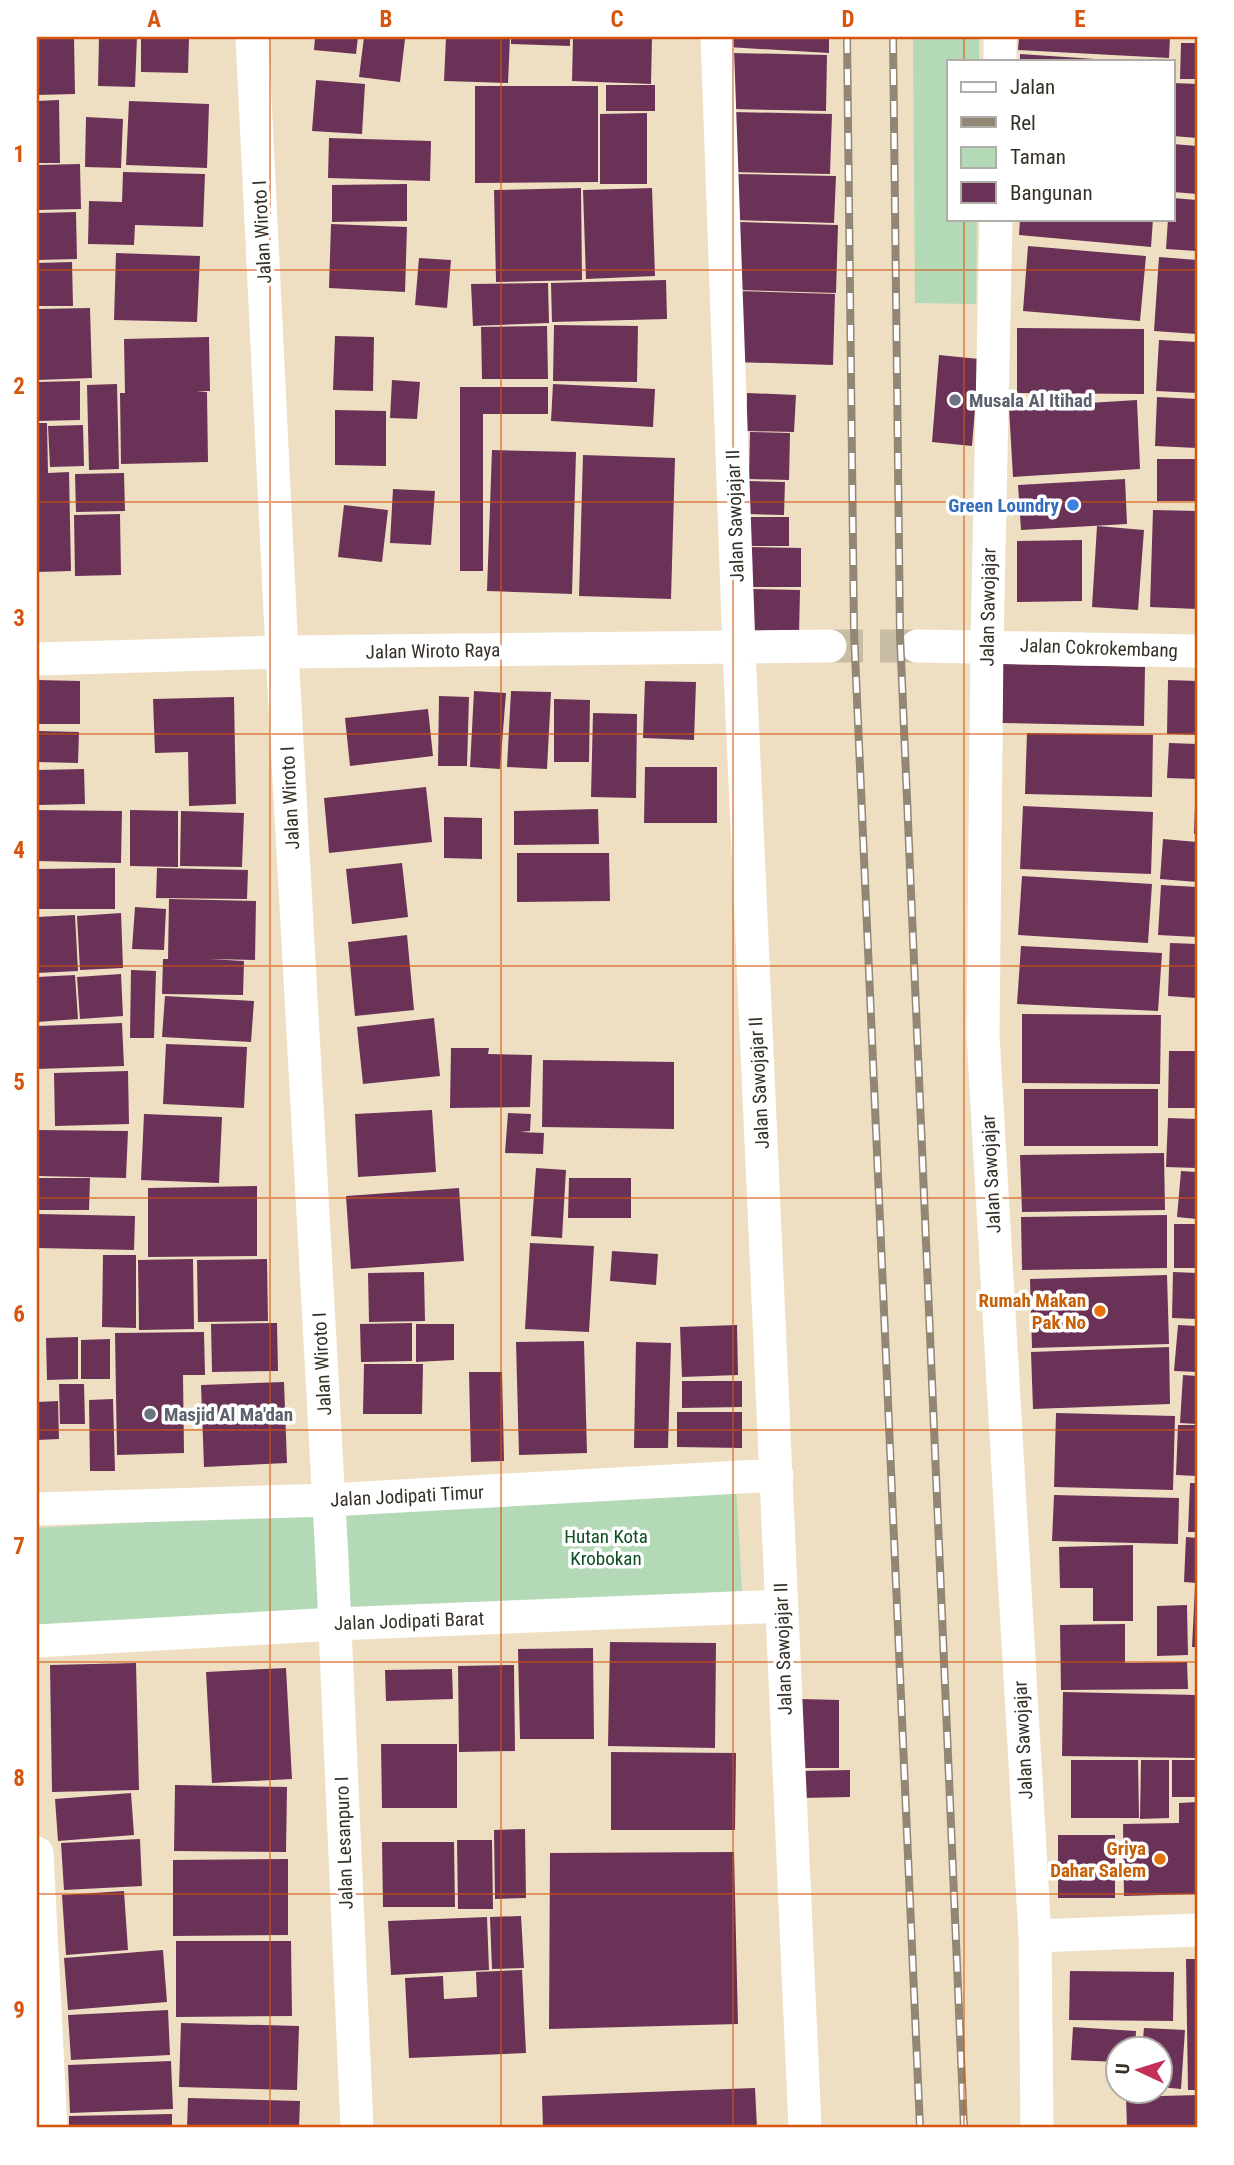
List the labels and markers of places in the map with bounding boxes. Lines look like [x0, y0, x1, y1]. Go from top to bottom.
place label: Musala Al Itihad [969, 389, 1092, 412]
marker: Musala Al Itihad [947, 392, 963, 408]
place label: Green Loundry [948, 494, 1060, 517]
marker: Green Loundry [1065, 497, 1081, 513]
place label: Rumah Makan Pak No [979, 1289, 1086, 1334]
marker: Rumah Makan Pak No [1092, 1303, 1108, 1319]
place label: Masjid Al Ma'dan [164, 1403, 293, 1426]
marker: Masjid Al Ma'dan [142, 1406, 158, 1422]
place label: Griya Dahar Salem [1050, 1837, 1146, 1882]
marker: Griya Dahar Salem [1152, 1851, 1168, 1867]

